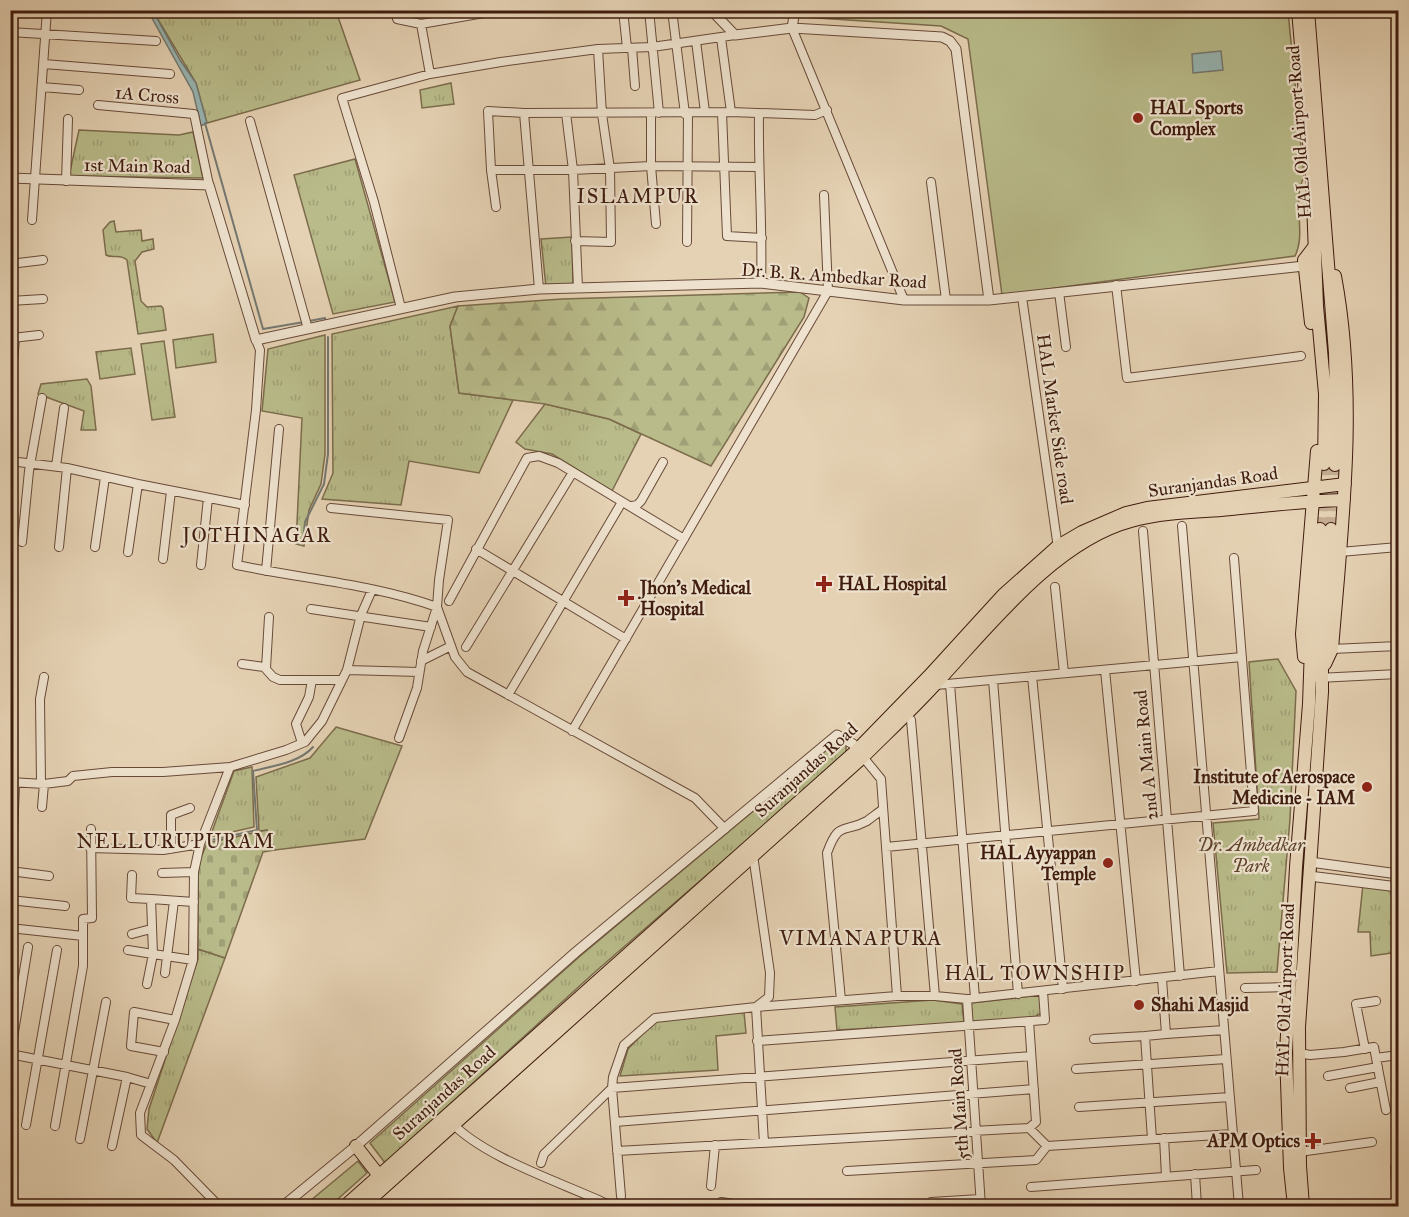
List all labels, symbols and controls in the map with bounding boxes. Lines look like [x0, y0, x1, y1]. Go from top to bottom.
street label: HAL Old Airport Road [1282, 45, 1316, 219]
street label: 1A Cross [114, 81, 180, 109]
place label: HAL Sports Complex [1150, 97, 1244, 141]
marker: HAL Sports Complex [1131, 111, 1145, 125]
street label: 1st Main Road [83, 154, 191, 178]
district label: ISLAMPUR [577, 184, 699, 208]
street label: Dr. B. R. Ambedkar Road [741, 259, 927, 293]
street label: HAL Market Side road [1032, 332, 1078, 506]
street label: Suranjandas Road [1147, 462, 1279, 502]
district label: JOTHINAGAR [180, 523, 332, 548]
place label: HAL Hospital [838, 573, 948, 596]
marker: HAL Hospital [815, 575, 833, 593]
place label: Jhon's Medical Hospital [638, 577, 752, 621]
marker: Jhon's Medical Hospital [617, 589, 635, 607]
street label: 2nd A Main Road [1129, 689, 1163, 821]
street label: Suranjandas Road [750, 718, 862, 822]
place label: Institute of Aerospace Medicine - IAM [1193, 766, 1356, 809]
marker: Institute of Aerospace Medicine - IAM [1360, 780, 1374, 794]
district label: NELLURUPURAM [77, 829, 275, 853]
park label: Dr. Ambedkar Park [1197, 834, 1306, 877]
place label: HAL Ayyappan Temple [980, 842, 1097, 886]
marker: HAL Ayyappan Temple [1101, 856, 1115, 870]
street label: HAL Old Airport Road [1271, 903, 1299, 1077]
district label: VIMANAPURA [778, 925, 943, 951]
district label: HAL TOWNSHIP [944, 961, 1126, 985]
place label: Shahi Masjid [1151, 994, 1250, 1017]
marker: Shahi Masjid [1132, 998, 1146, 1012]
street label: Suranjandas Road [388, 1041, 500, 1145]
street label: 5th Main Road [944, 1048, 974, 1160]
place label: APM Optics [1206, 1130, 1300, 1153]
marker: APM Optics [1304, 1132, 1322, 1150]

